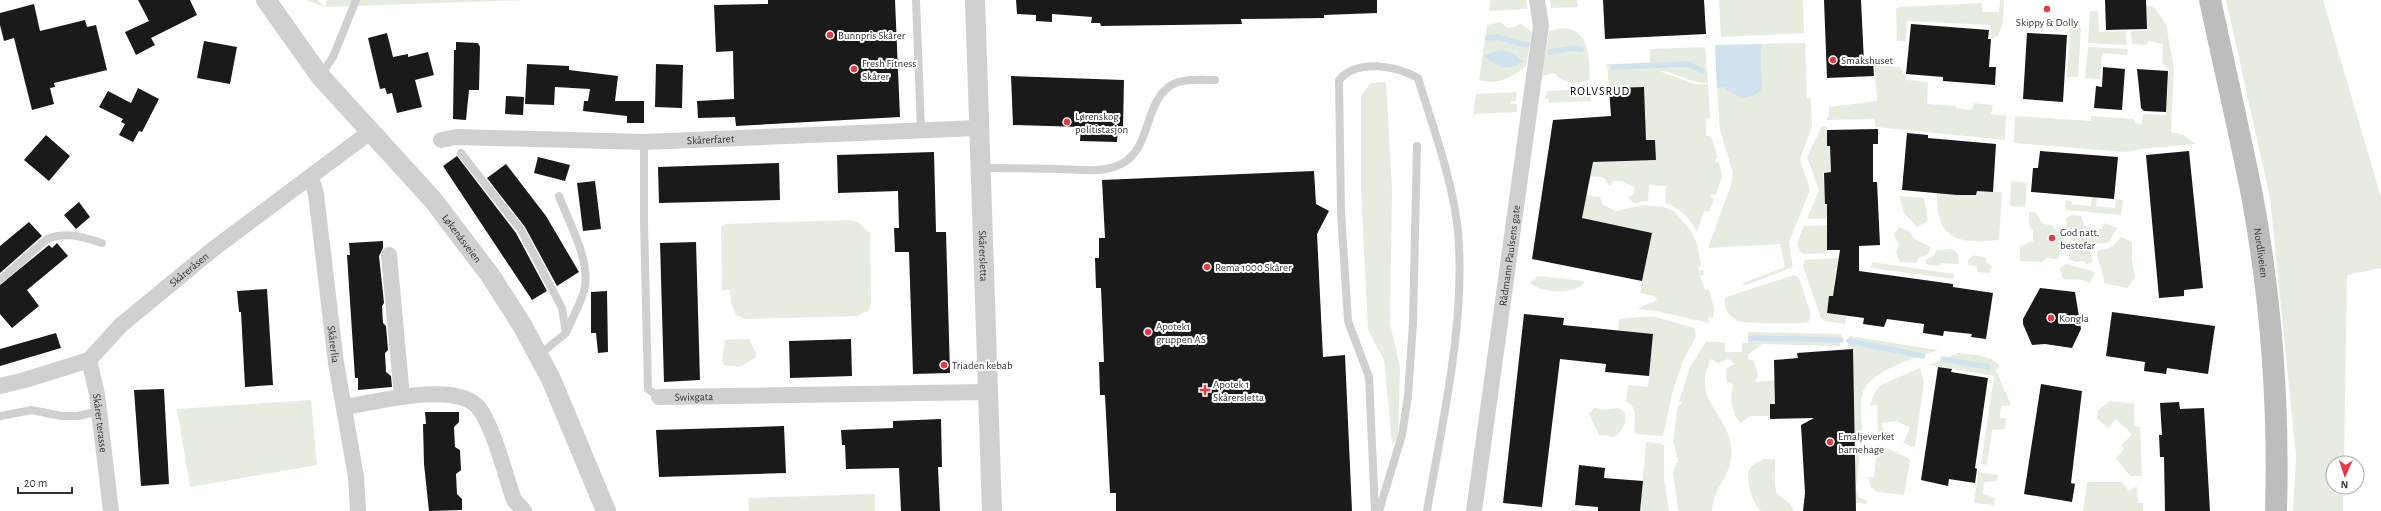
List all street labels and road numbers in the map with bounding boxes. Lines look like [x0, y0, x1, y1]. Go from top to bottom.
street label: Skårerfaret [687, 133, 735, 146]
street label: Rådmann Paulsens gate [1497, 204, 1522, 307]
street label: Løkenåsveien [440, 212, 483, 265]
street label: Nordliveien [2252, 227, 2270, 278]
street label: Skårersletta [977, 230, 989, 282]
street label: Skåreråsen [167, 250, 211, 289]
street label: Skårerlia [326, 325, 341, 364]
street label: Swixgata [675, 391, 713, 403]
street label: Skårer terasse [91, 393, 109, 453]

